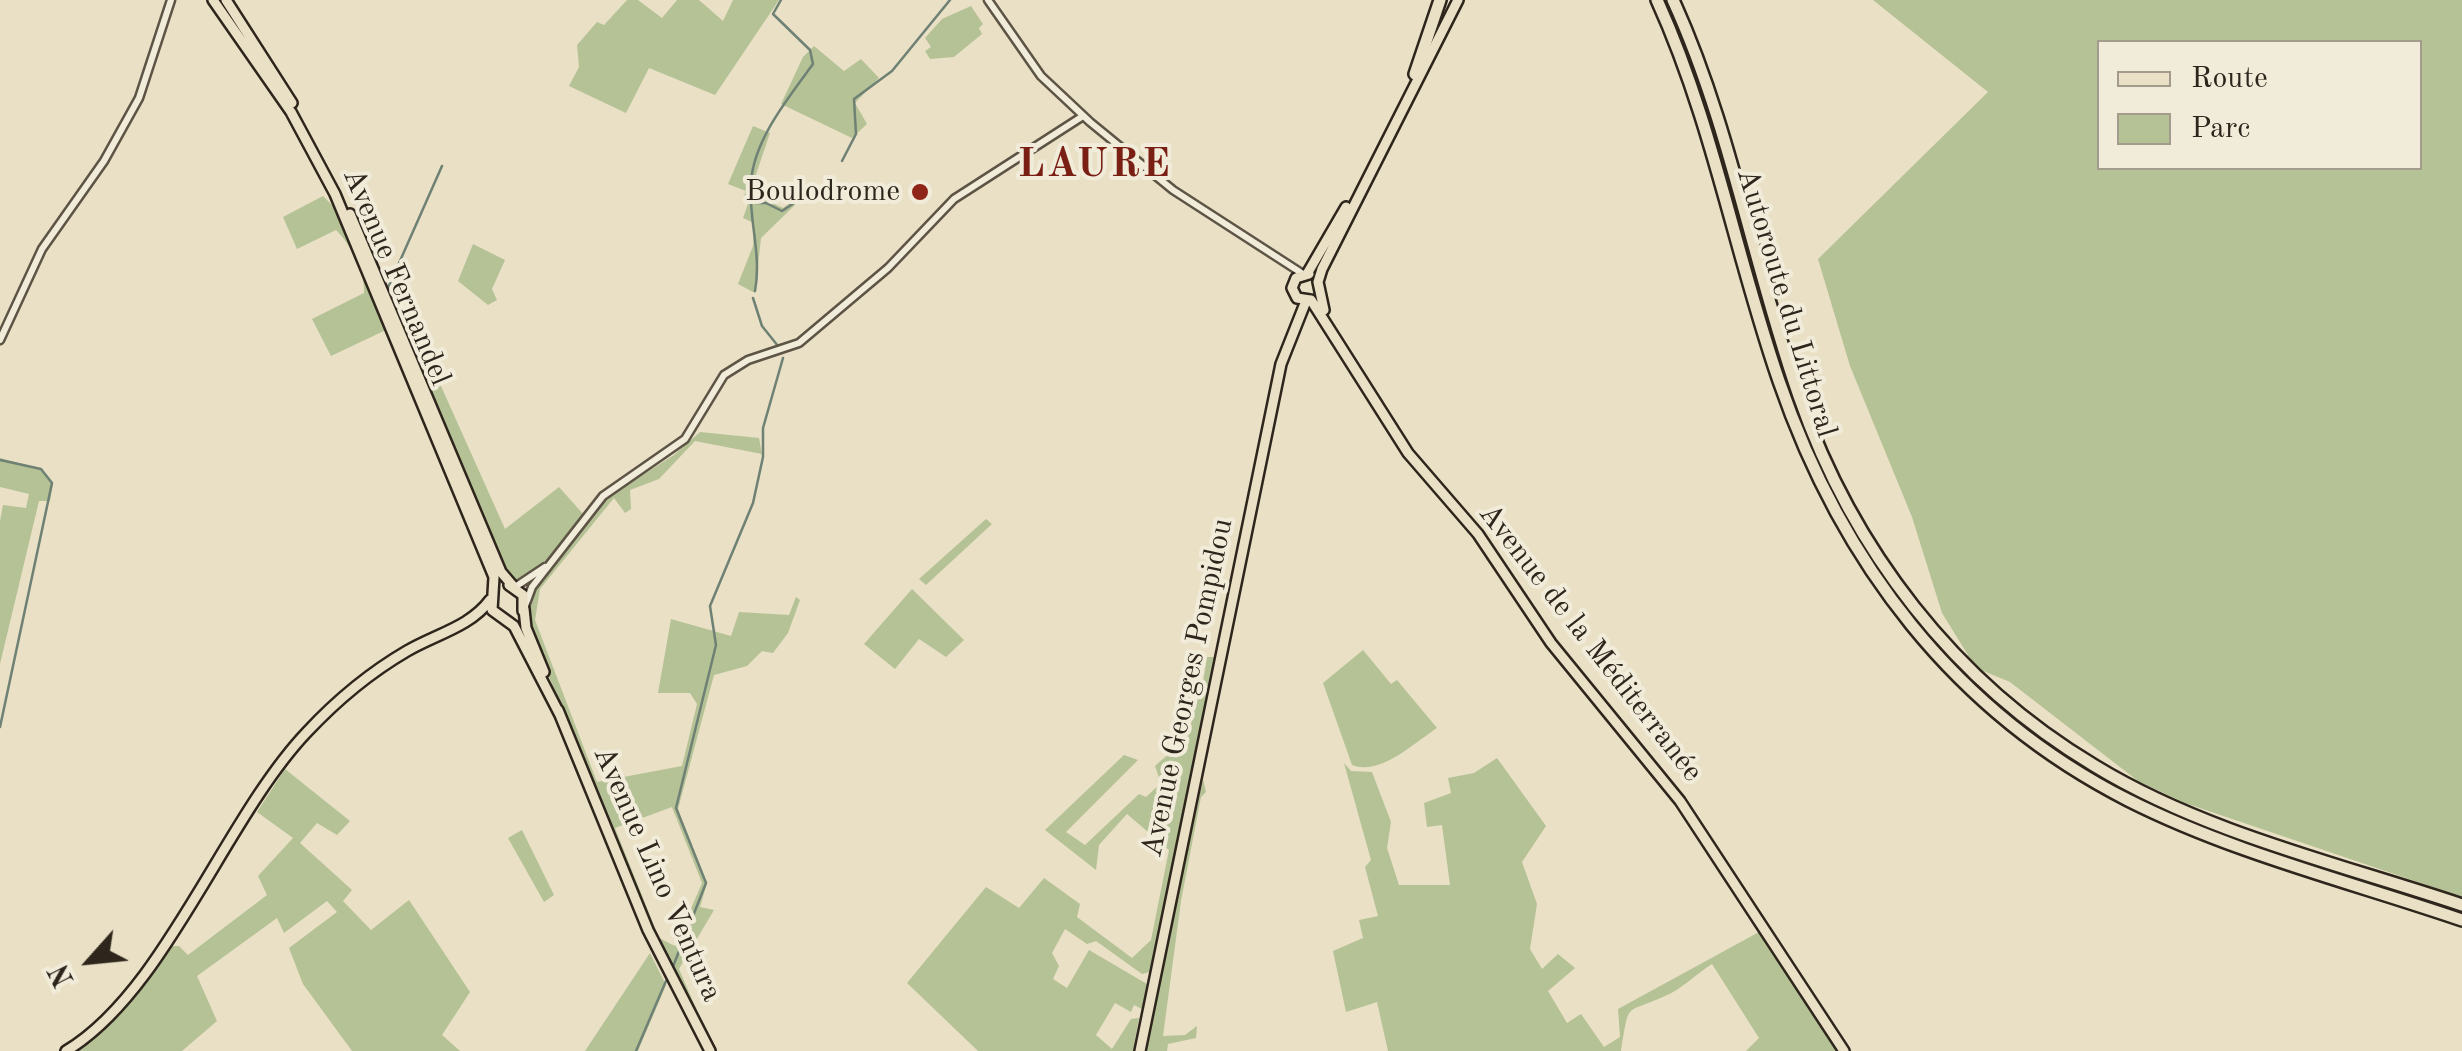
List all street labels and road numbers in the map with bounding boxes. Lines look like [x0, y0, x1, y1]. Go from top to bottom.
street label: Avenue Fernandel [334, 163, 458, 391]
street label: Autoroute du Littoral [1728, 164, 1844, 442]
street label: Avenue de la Méditerranée [1470, 497, 1710, 789]
street label: Avenue Georges Pompidou [1134, 515, 1242, 861]
street label: Avenue Lino Ventura [585, 741, 729, 1007]

